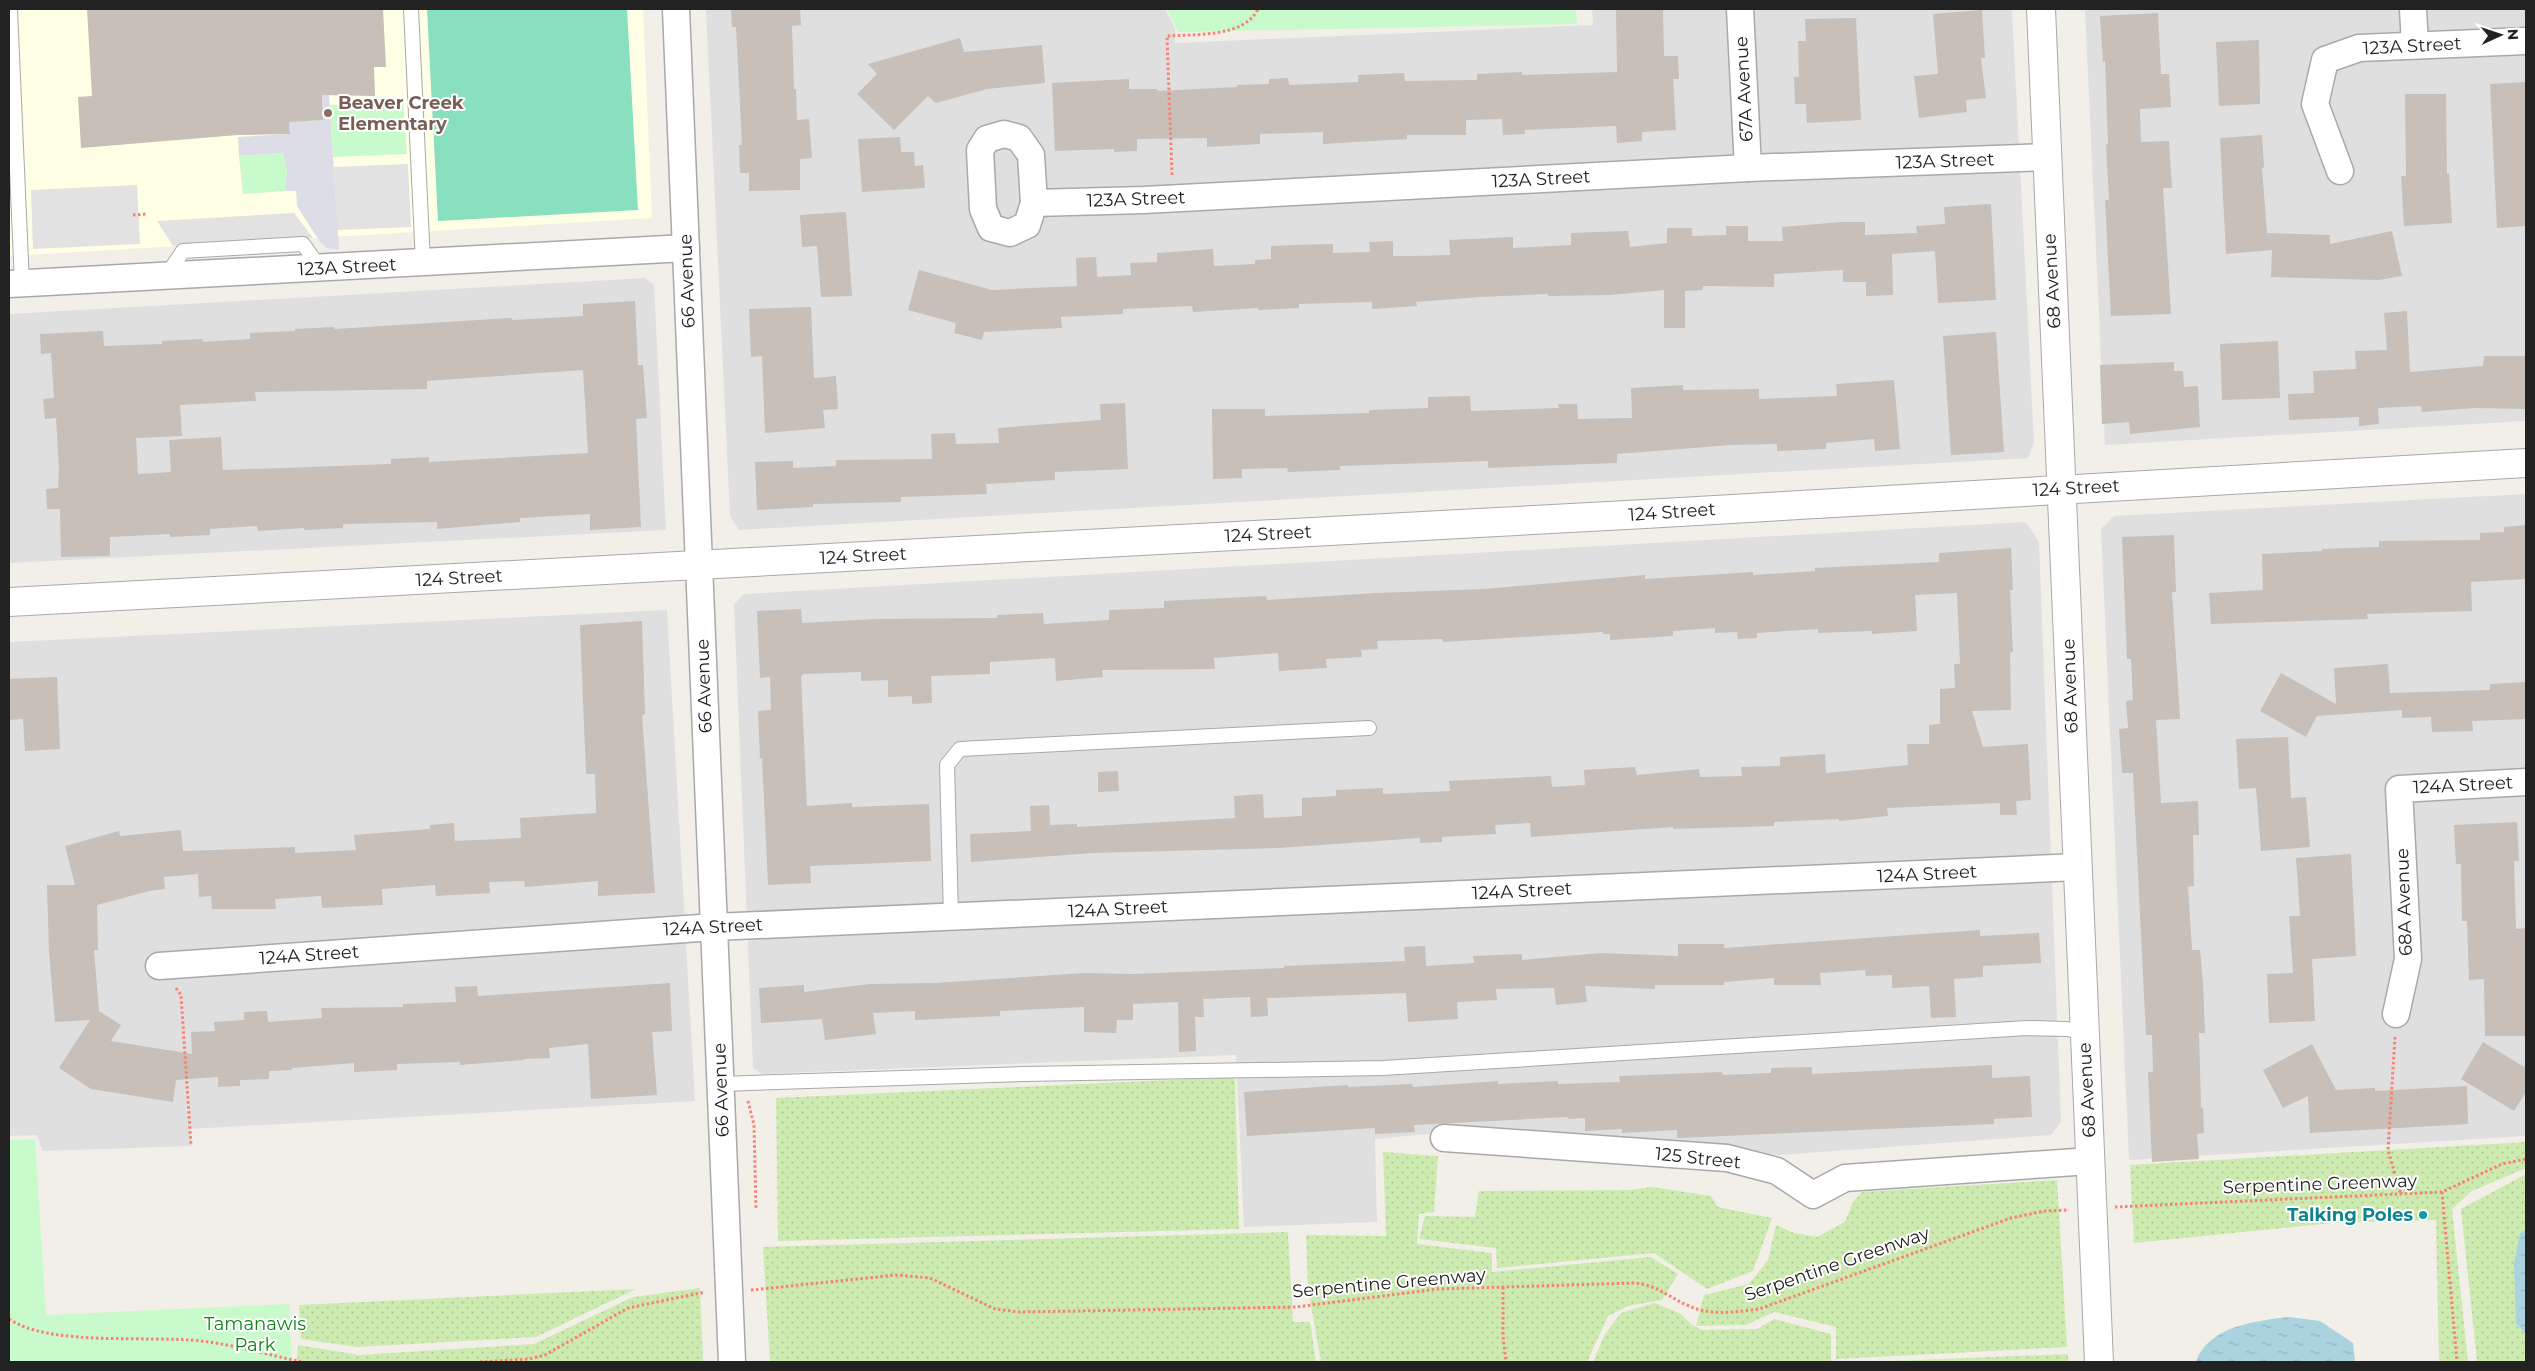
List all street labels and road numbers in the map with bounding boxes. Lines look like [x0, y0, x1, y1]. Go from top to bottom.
street label: 123A Street [2362, 32, 2462, 60]
street label: 67A Avenue [1730, 35, 1758, 142]
street label: 123A Street [1895, 148, 1995, 174]
street label: 123A Street [1491, 165, 1591, 193]
street label: 123A Street [1086, 186, 1186, 212]
street label: 66 Avenue [674, 233, 700, 329]
street label: 68 Avenue [2039, 233, 2065, 329]
street label: 123A Street [297, 253, 397, 281]
street label: 124 Street [2032, 475, 2120, 501]
street label: 124 Street [1628, 498, 1716, 526]
street label: 124 Street [1224, 521, 1312, 547]
street label: 124 Street [819, 543, 907, 569]
street label: 124 Street [415, 565, 503, 591]
street label: 66 Avenue [691, 638, 717, 734]
street label: 68 Avenue [2057, 638, 2083, 734]
street label: 124A Street [2412, 771, 2514, 799]
street label: 68A Avenue [2391, 848, 2417, 956]
street label: 124A Street [1876, 860, 1978, 888]
street label: 124A Street [1471, 877, 1573, 905]
street label: 124A Street [1067, 895, 1169, 923]
street label: 124A Street [662, 913, 764, 941]
street label: 124A Street [258, 941, 360, 969]
street label: 66 Avenue [708, 1042, 734, 1138]
street label: 68 Avenue [2074, 1042, 2100, 1138]
street label: 125 Street [1654, 1143, 1742, 1173]
street label: Serpentine Greenway [2223, 1170, 2418, 1198]
street label: Serpentine Greenway [1742, 1222, 1933, 1306]
street label: Serpentine Greenway [1291, 1264, 1487, 1302]

